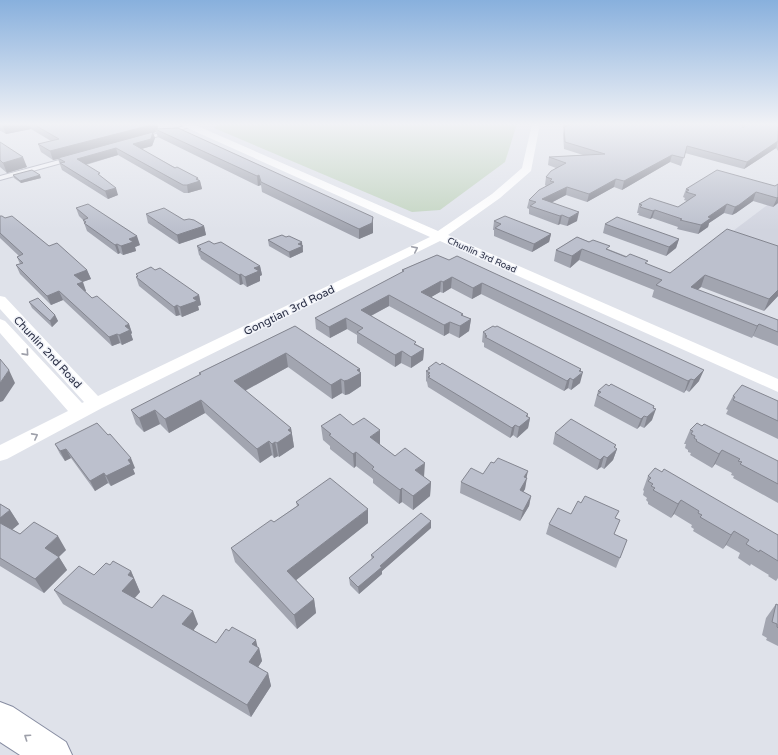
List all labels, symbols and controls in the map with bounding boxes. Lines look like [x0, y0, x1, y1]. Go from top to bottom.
street label: Chunlin 3rd Road [445, 235, 518, 276]
one-way arrow [411, 246, 418, 254]
street label: Gongtian 3rd Road [242, 283, 337, 338]
street label: Chunlin 2nd Road [11, 314, 84, 391]
one-way arrow [21, 348, 28, 355]
one-way arrow [30, 433, 38, 441]
one-way arrow [24, 735, 31, 742]

